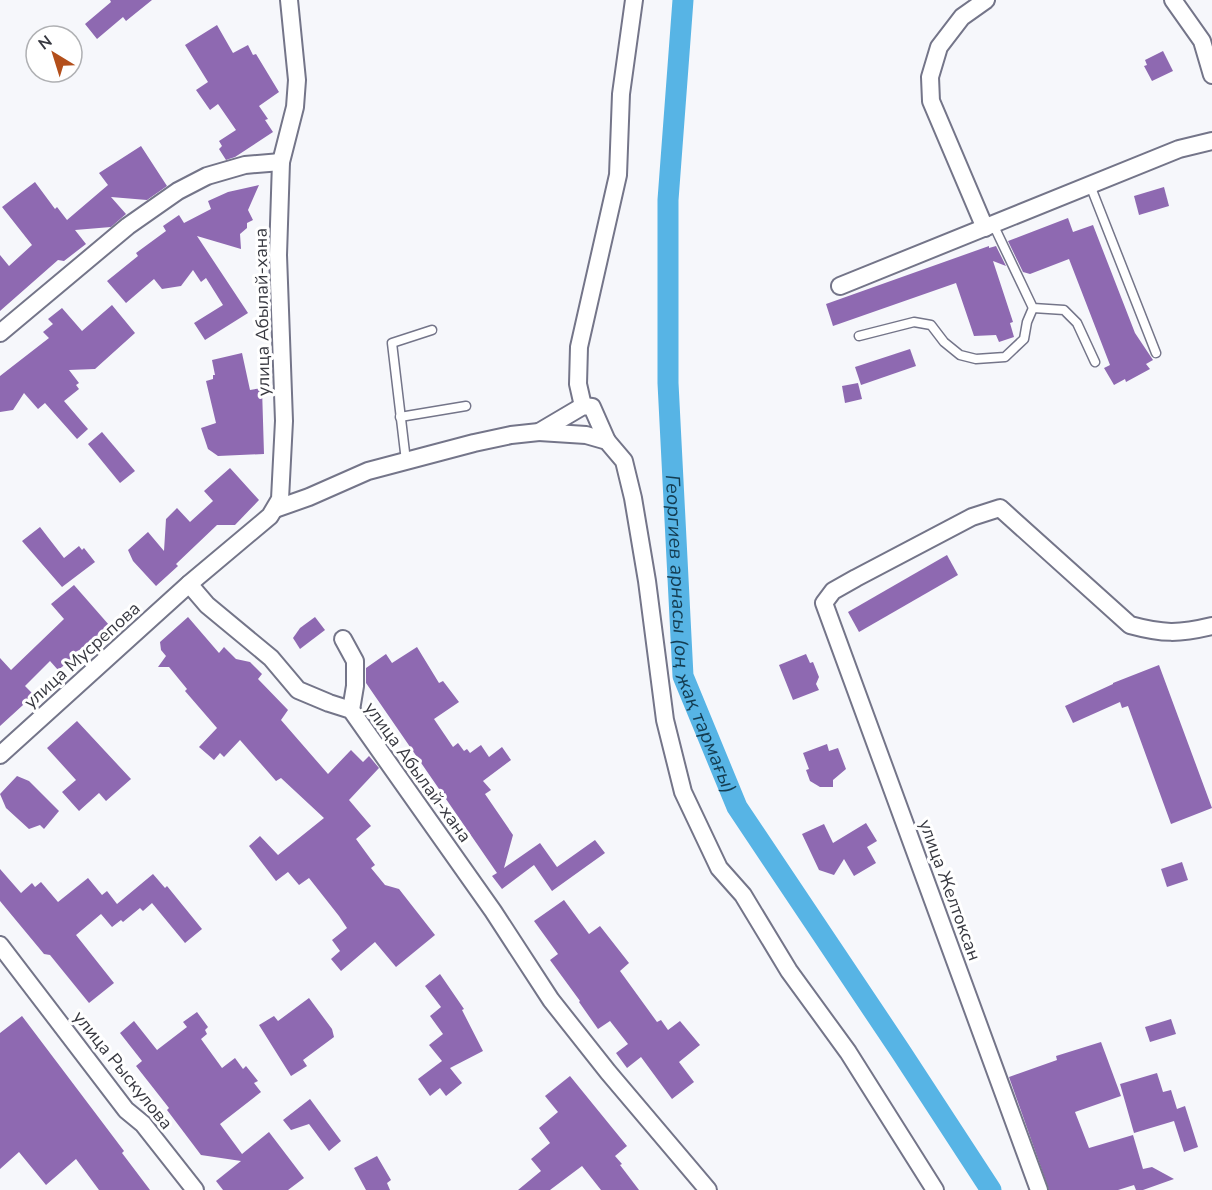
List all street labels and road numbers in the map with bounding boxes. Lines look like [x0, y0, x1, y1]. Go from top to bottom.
street label: улица Абылай-хана [249, 228, 275, 396]
street label: улица Мусрепова [19, 596, 145, 714]
street label: улица Абылай-хана [359, 697, 477, 847]
street label: улица Желтоксан [913, 816, 987, 964]
street label: улица Рыскулова [68, 1006, 178, 1134]

